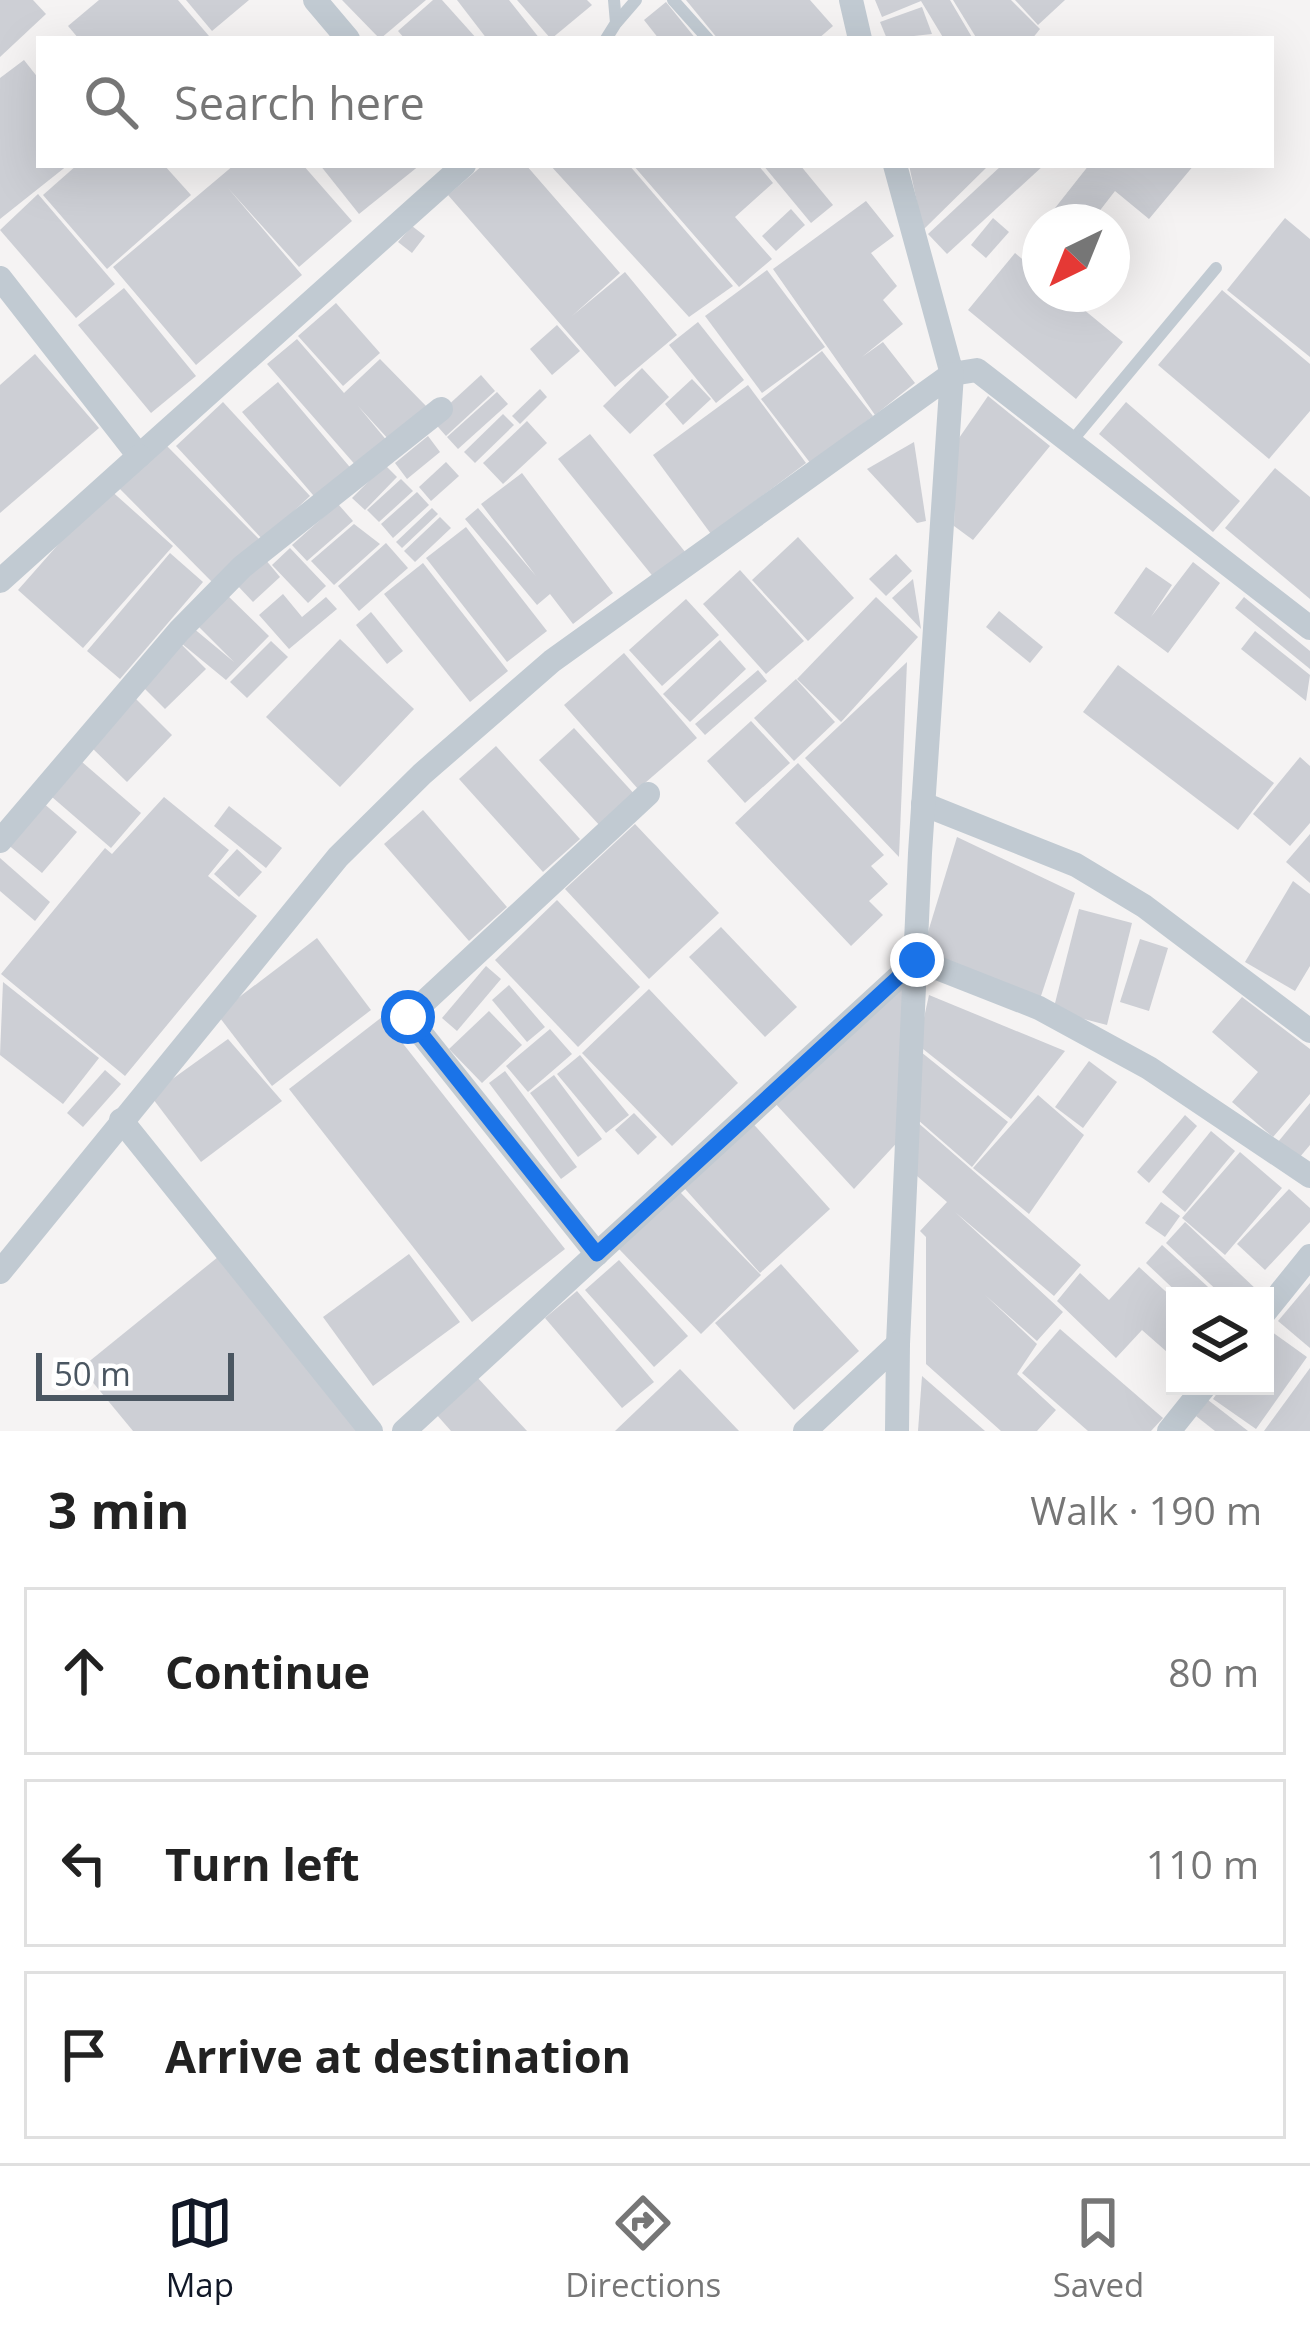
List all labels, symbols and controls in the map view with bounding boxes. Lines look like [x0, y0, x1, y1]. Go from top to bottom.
search box [36, 36, 1274, 168]
icon: search [78, 69, 144, 135]
text: Search here [174, 72, 425, 133]
north arrow [1022, 204, 1130, 312]
route end [890, 933, 944, 987]
route start [381, 990, 435, 1044]
map controls [1166, 1287, 1274, 1395]
button: layers [1166, 1287, 1274, 1395]
scale bar [36, 1347, 234, 1400]
text: 50 m [54, 1351, 131, 1396]
text: 3 min [48, 1474, 190, 1544]
text: Walk · 190 m [1030, 1483, 1262, 1536]
icon: ahead [51, 1638, 117, 1704]
text: Continue [165, 1641, 370, 1702]
text: 80 m [1168, 1645, 1259, 1698]
icon: left [51, 1830, 117, 1896]
text: Turn left [165, 1833, 360, 1894]
text: 110 m [1146, 1837, 1259, 1890]
icon: arrive [51, 2022, 117, 2088]
text: Arrive at destination [165, 2025, 631, 2086]
tab: Map [166, 2190, 234, 2307]
tab: Directions [565, 2190, 721, 2307]
tab: Saved [1053, 2190, 1144, 2307]

